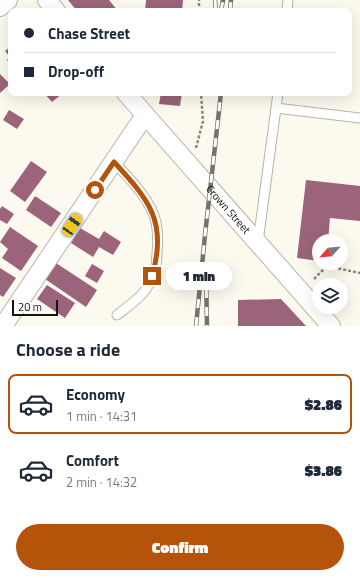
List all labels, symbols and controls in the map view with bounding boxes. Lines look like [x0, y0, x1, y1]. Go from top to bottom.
text: Chase Street [48, 22, 130, 45]
text: Drop-off [48, 60, 104, 83]
route start [86, 181, 104, 199]
street label: Crown Street [202, 181, 254, 237]
car [60, 212, 84, 238]
north arrow [312, 234, 348, 270]
map controls [312, 234, 348, 314]
callout: 1 min [166, 262, 232, 290]
text: 1 min [183, 266, 215, 286]
route end [143, 267, 161, 285]
button: layers [312, 278, 348, 314]
scale bar [12, 298, 58, 317]
text: 20 m [18, 299, 42, 315]
text: Choose a ride [16, 336, 120, 363]
text: Economy [66, 383, 125, 406]
icon: car [18, 386, 54, 422]
text: $2.86 [305, 393, 342, 416]
text: 1 min · 14:31 [66, 406, 137, 426]
text: Comfort [66, 449, 119, 472]
icon: car [18, 452, 54, 488]
text: $3.86 [305, 459, 342, 482]
text: 2 min · 14:32 [66, 472, 137, 492]
button: Confirm [16, 524, 344, 570]

